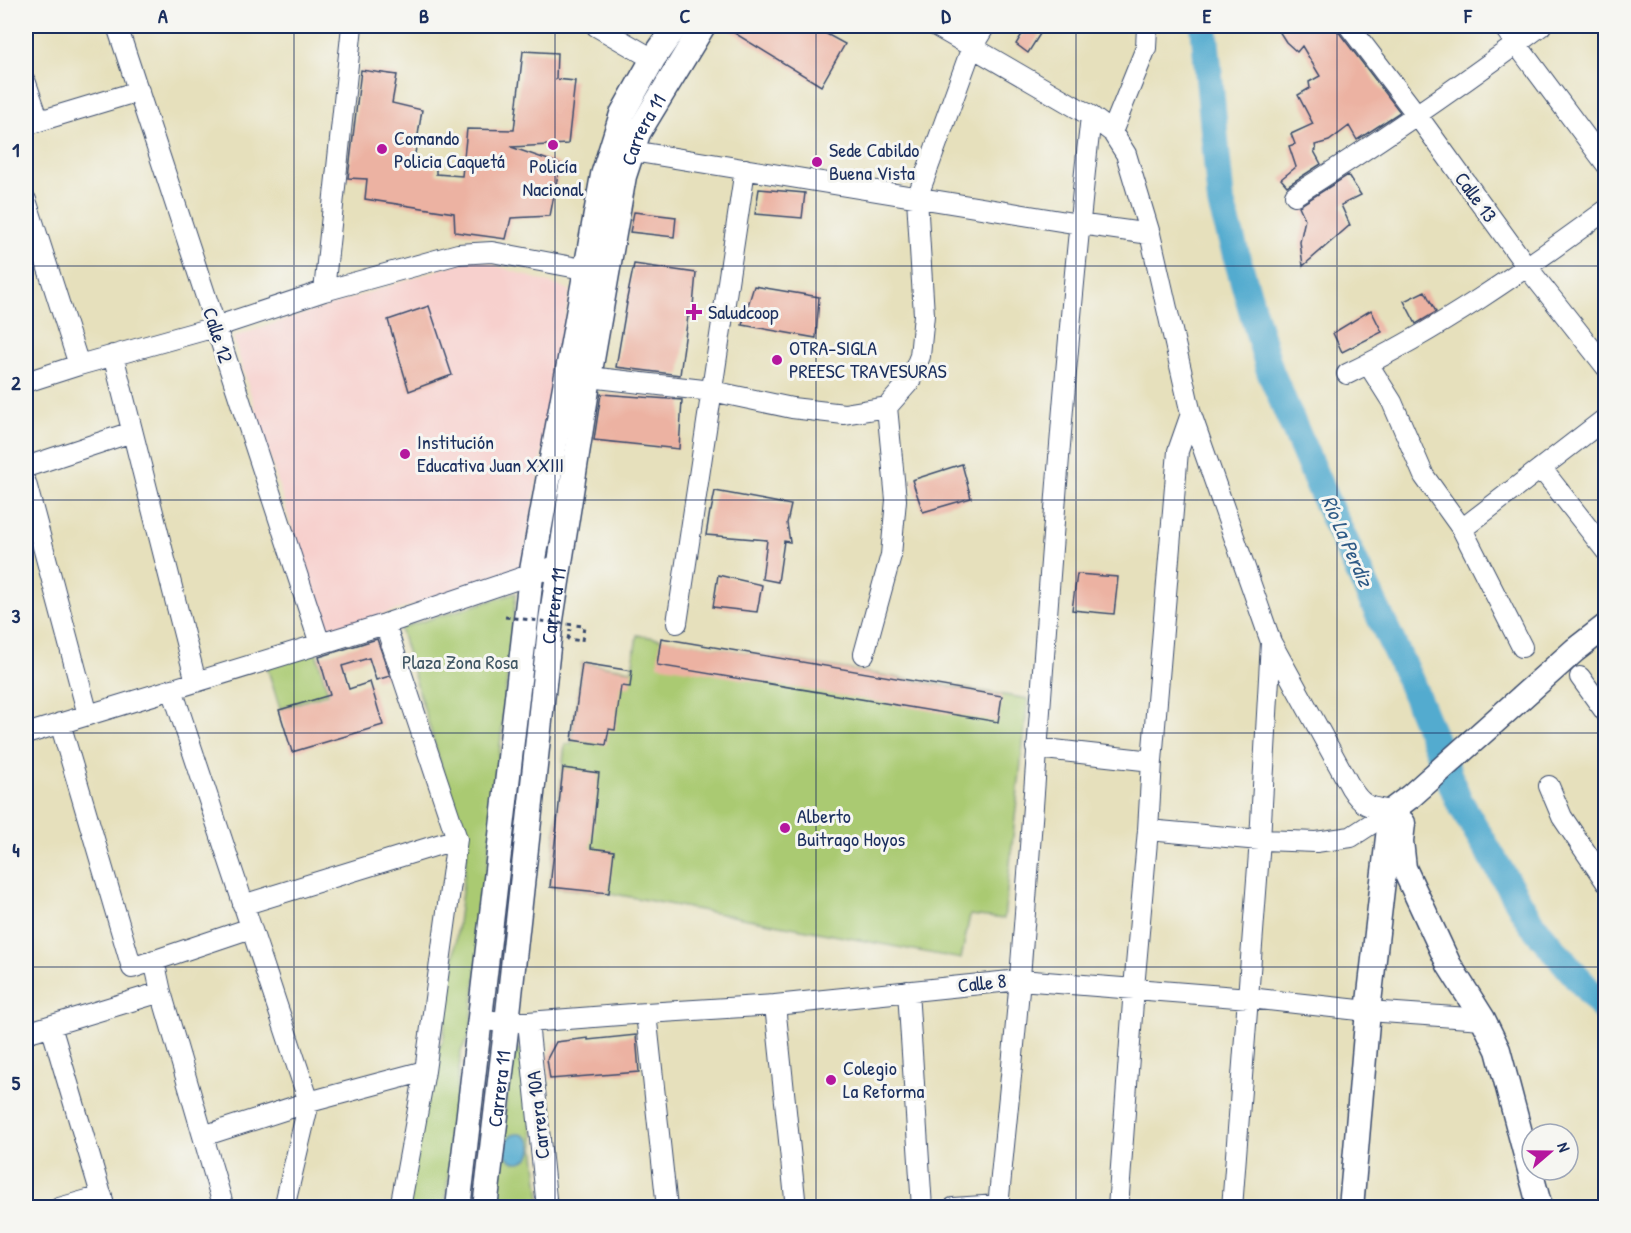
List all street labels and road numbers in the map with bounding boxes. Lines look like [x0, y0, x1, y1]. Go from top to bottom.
street label: Carrera 11 [614, 89, 672, 169]
street label: Calle 13 [1449, 166, 1504, 227]
street label: Calle 12 [197, 304, 240, 367]
street label: Carrera 11 [534, 566, 572, 645]
street label: Calle 8 [956, 967, 1008, 998]
street label: Carrera 11 [481, 1049, 517, 1129]
street label: Carrera 10A [519, 1070, 556, 1160]

